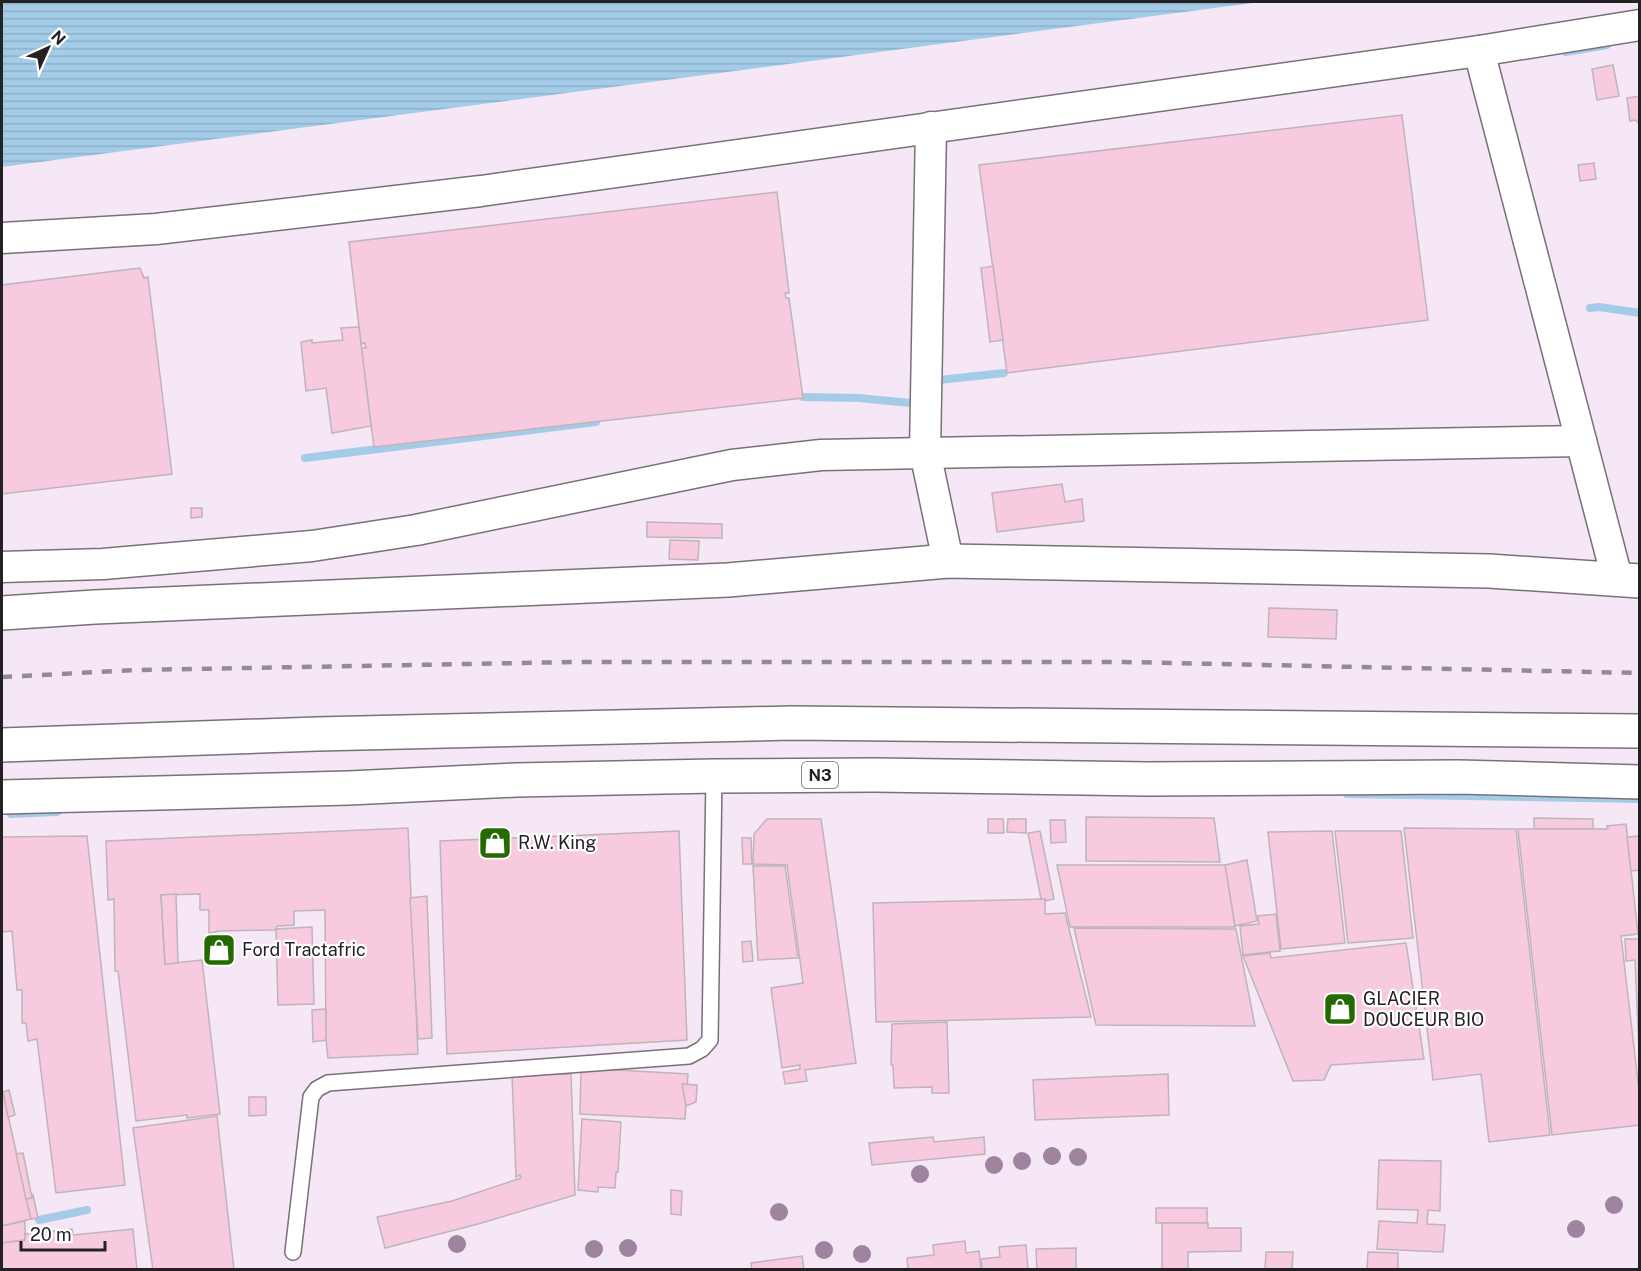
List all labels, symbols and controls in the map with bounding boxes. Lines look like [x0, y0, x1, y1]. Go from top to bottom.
north arrow [18, 18, 78, 78]
text: N [47, 27, 69, 49]
road number: N3 [802, 762, 838, 788]
shop icon: R.W. King [477, 825, 513, 861]
place label: R.W. King [518, 832, 596, 853]
shop icon: Ford Tractafric [201, 932, 237, 968]
place label: Ford Tractafric [242, 939, 366, 960]
place label: GLACIER DOUCEUR BIO [1363, 988, 1484, 1030]
shop icon: GLACIER DOUCEUR BIO [1322, 991, 1358, 1027]
scale bar [21, 1214, 105, 1252]
text: 20 m [30, 1224, 72, 1245]

